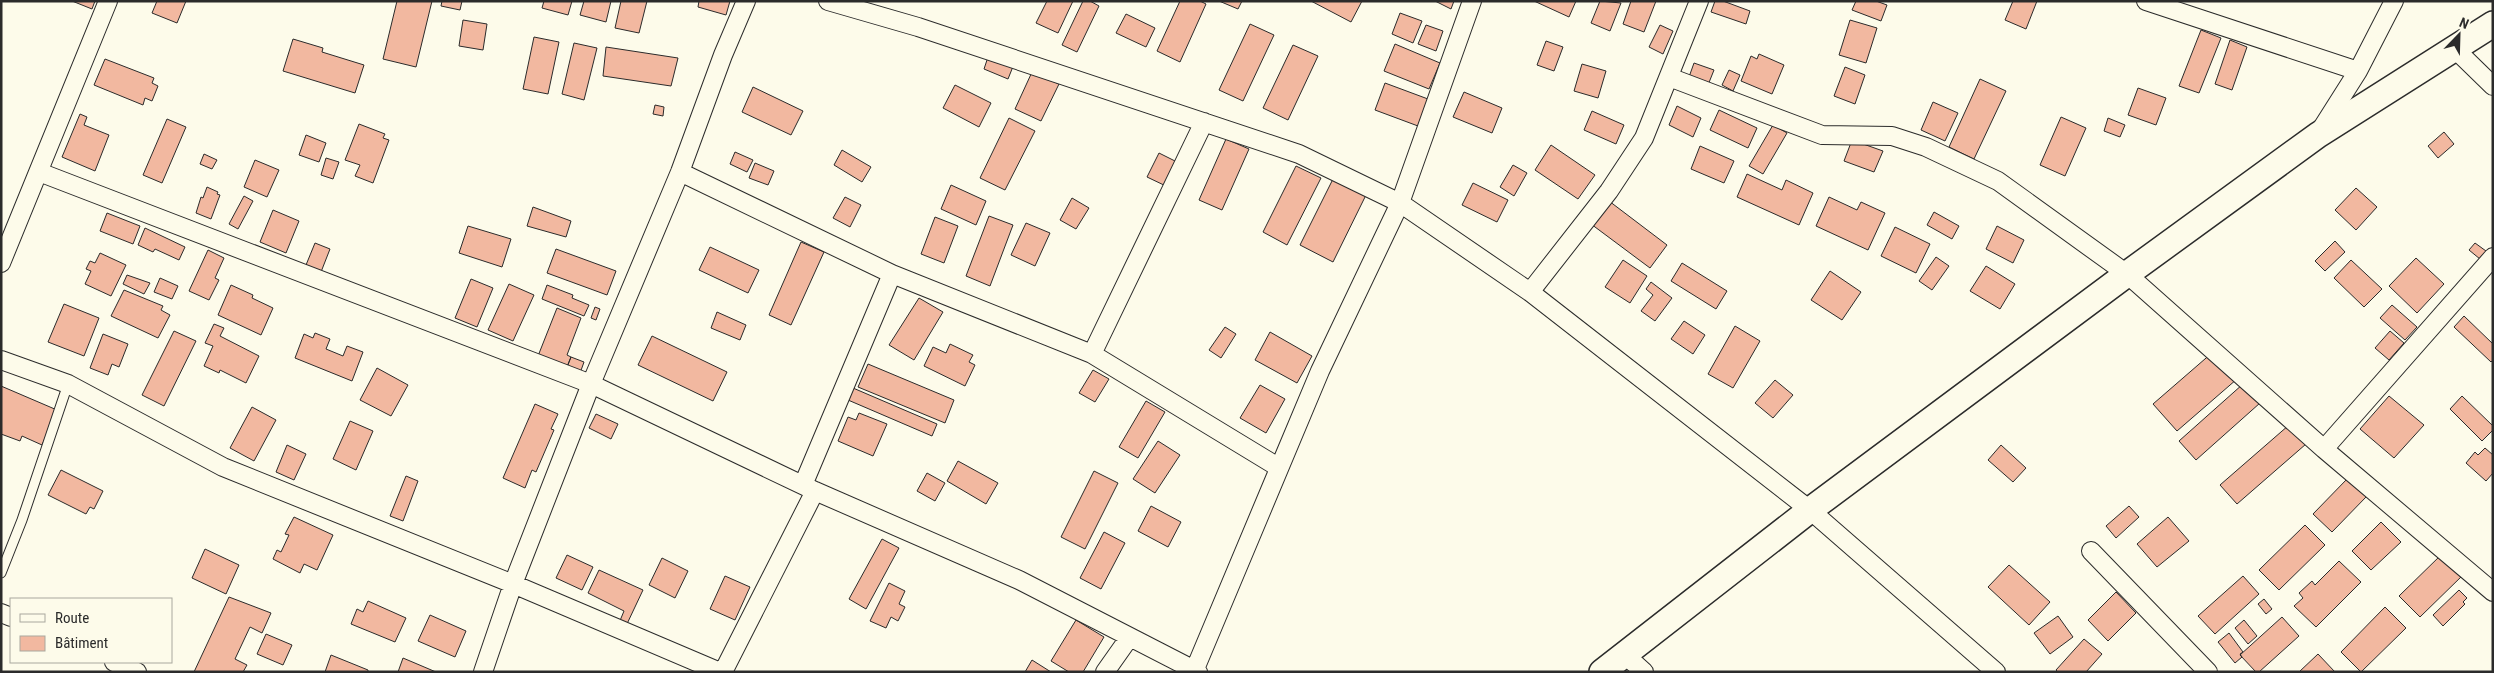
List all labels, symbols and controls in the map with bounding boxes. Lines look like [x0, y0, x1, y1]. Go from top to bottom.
north arrow [2434, 10, 2484, 60]
text: N [2457, 14, 2471, 32]
legend [10, 598, 172, 663]
text: Route [55, 609, 89, 627]
text: Bâtiment [55, 634, 108, 652]

